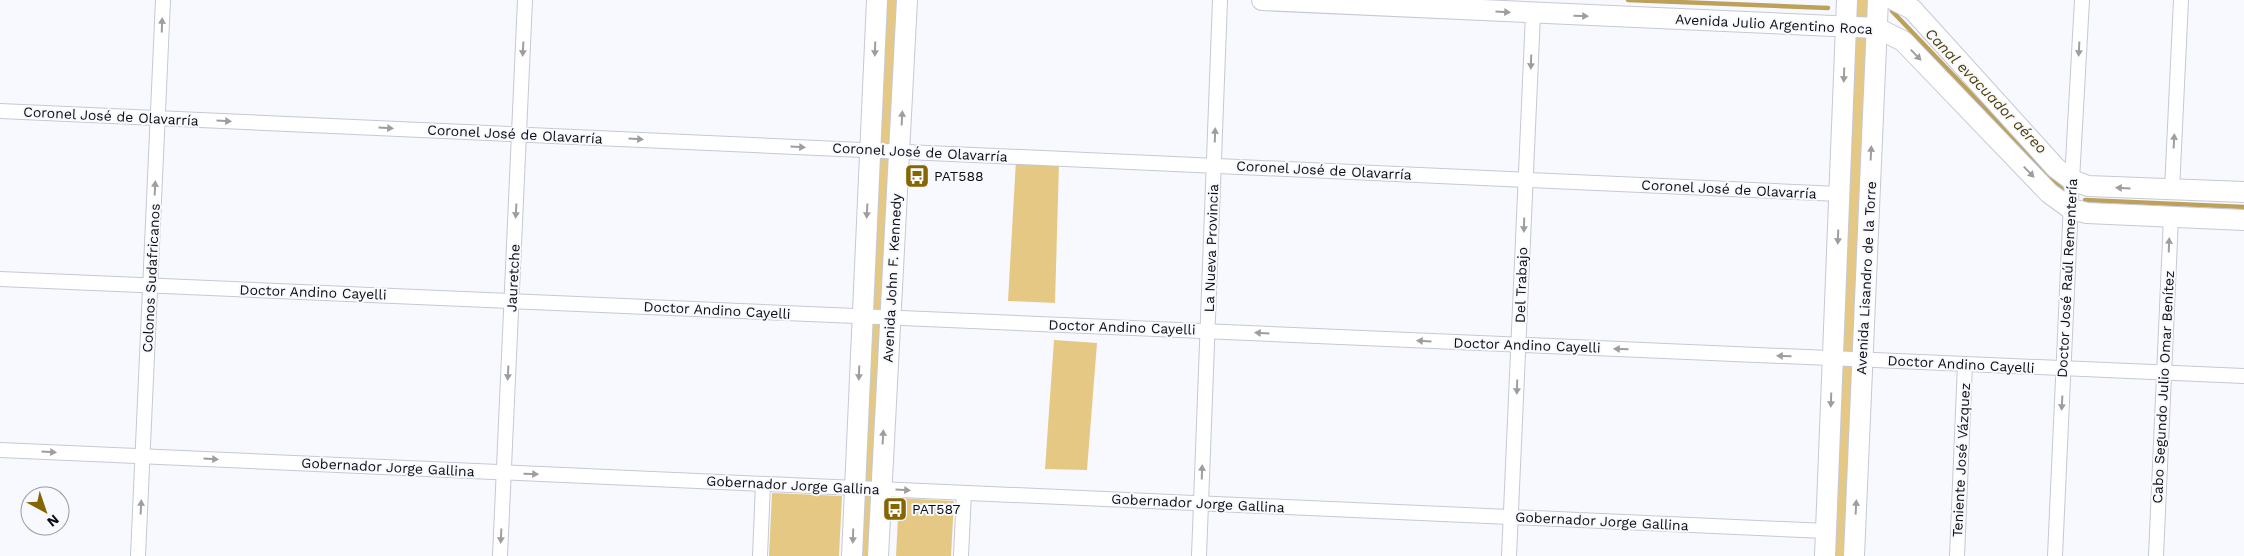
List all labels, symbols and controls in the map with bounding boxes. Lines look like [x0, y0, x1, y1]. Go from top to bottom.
one-way arrow [1495, 8, 1511, 16]
street label: Avenida Julio Argentino Roca [1675, 11, 1873, 37]
one-way arrow [1574, 12, 1590, 20]
one-way arrow [158, 17, 166, 33]
water label: Canal evacuador aéreo [1921, 24, 2051, 158]
one-way arrow [518, 41, 526, 57]
one-way arrow [871, 41, 879, 57]
one-way arrow [2075, 41, 2083, 57]
one-way arrow [1910, 49, 1922, 61]
one-way arrow [1526, 55, 1534, 71]
one-way arrow [1840, 67, 1848, 83]
street label: Coronel José de Olavarría [23, 103, 199, 129]
one-way arrow [898, 110, 906, 126]
one-way arrow [216, 117, 232, 125]
street label: Coronel José de Olavarría [427, 121, 603, 147]
one-way arrow [378, 125, 394, 133]
one-way arrow [1211, 127, 1219, 143]
one-way arrow [2171, 133, 2179, 149]
one-way arrow [628, 136, 644, 144]
street label: Coronel José de Olavarría [832, 139, 1008, 165]
one-way arrow [790, 143, 806, 151]
one-way arrow [1868, 145, 1876, 161]
street label: Coronel José de Olavarría [1236, 157, 1412, 183]
bus stop icon: PAT588 [904, 163, 930, 189]
one-way arrow [2023, 166, 2035, 178]
place label: PAT588 [934, 168, 984, 184]
street label: Coronel José de Olavarría [1641, 176, 1817, 202]
street label: Doctor José Raúl Rementería [2054, 178, 2080, 378]
one-way arrow [151, 179, 159, 195]
street label: Avenida Lisandro de la Torre [1853, 181, 1879, 375]
street label: La Nueva Provincia [1201, 183, 1221, 312]
one-way arrow [2115, 183, 2131, 191]
street label: Avenida John F. Kennedy [880, 192, 904, 363]
street label: Colonos Sudafricanos [139, 203, 163, 353]
one-way arrow [511, 203, 519, 219]
one-way arrow [863, 203, 871, 219]
one-way arrow [1519, 217, 1527, 233]
one-way arrow [1833, 230, 1841, 246]
one-way arrow [2166, 237, 2174, 253]
street label: Jauretche [503, 244, 523, 312]
street label: Del Trabajo [1512, 247, 1530, 323]
street label: Cabo Segundo Julio Omar Benítez [2149, 270, 2177, 504]
street label: Doctor Andino Cayelli [239, 281, 387, 303]
street label: Doctor Andino Cayelli [643, 298, 791, 322]
street label: Doctor Andino Cayelli [1048, 316, 1196, 338]
one-way arrow [1254, 329, 1270, 337]
street label: Doctor Andino Cayelli [1453, 334, 1601, 356]
one-way arrow [1416, 336, 1432, 344]
one-way arrow [1613, 345, 1629, 353]
one-way arrow [1776, 352, 1792, 360]
street label: Doctor Andino Cayelli [1887, 352, 2035, 376]
one-way arrow [504, 366, 512, 382]
one-way arrow [855, 366, 863, 382]
one-way arrow [1512, 379, 1520, 395]
street label: Teniente José Vázquez [1949, 382, 1973, 538]
one-way arrow [1827, 392, 1835, 408]
one-way arrow [2058, 396, 2066, 412]
one-way arrow [879, 429, 887, 445]
one-way arrow [41, 449, 57, 457]
street label: Gobernador Jorge Gallina [301, 454, 475, 480]
one-way arrow [203, 456, 219, 464]
one-way arrow [1198, 464, 1206, 480]
one-way arrow [523, 470, 539, 478]
street label: Gobernador Jorge Gallina [706, 472, 880, 498]
north arrow [20, 486, 70, 536]
one-way arrow [895, 486, 911, 494]
street label: Gobernador Jorge Gallina [1111, 490, 1285, 516]
bus stop icon: PAT587 [882, 496, 908, 522]
one-way arrow [137, 499, 145, 515]
one-way arrow [1852, 499, 1860, 515]
place label: PAT587 [912, 501, 961, 517]
street label: Gobernador Jorge Gallina [1515, 508, 1689, 534]
text: N [44, 511, 62, 530]
one-way arrow [497, 528, 505, 544]
one-way arrow [849, 528, 857, 544]

